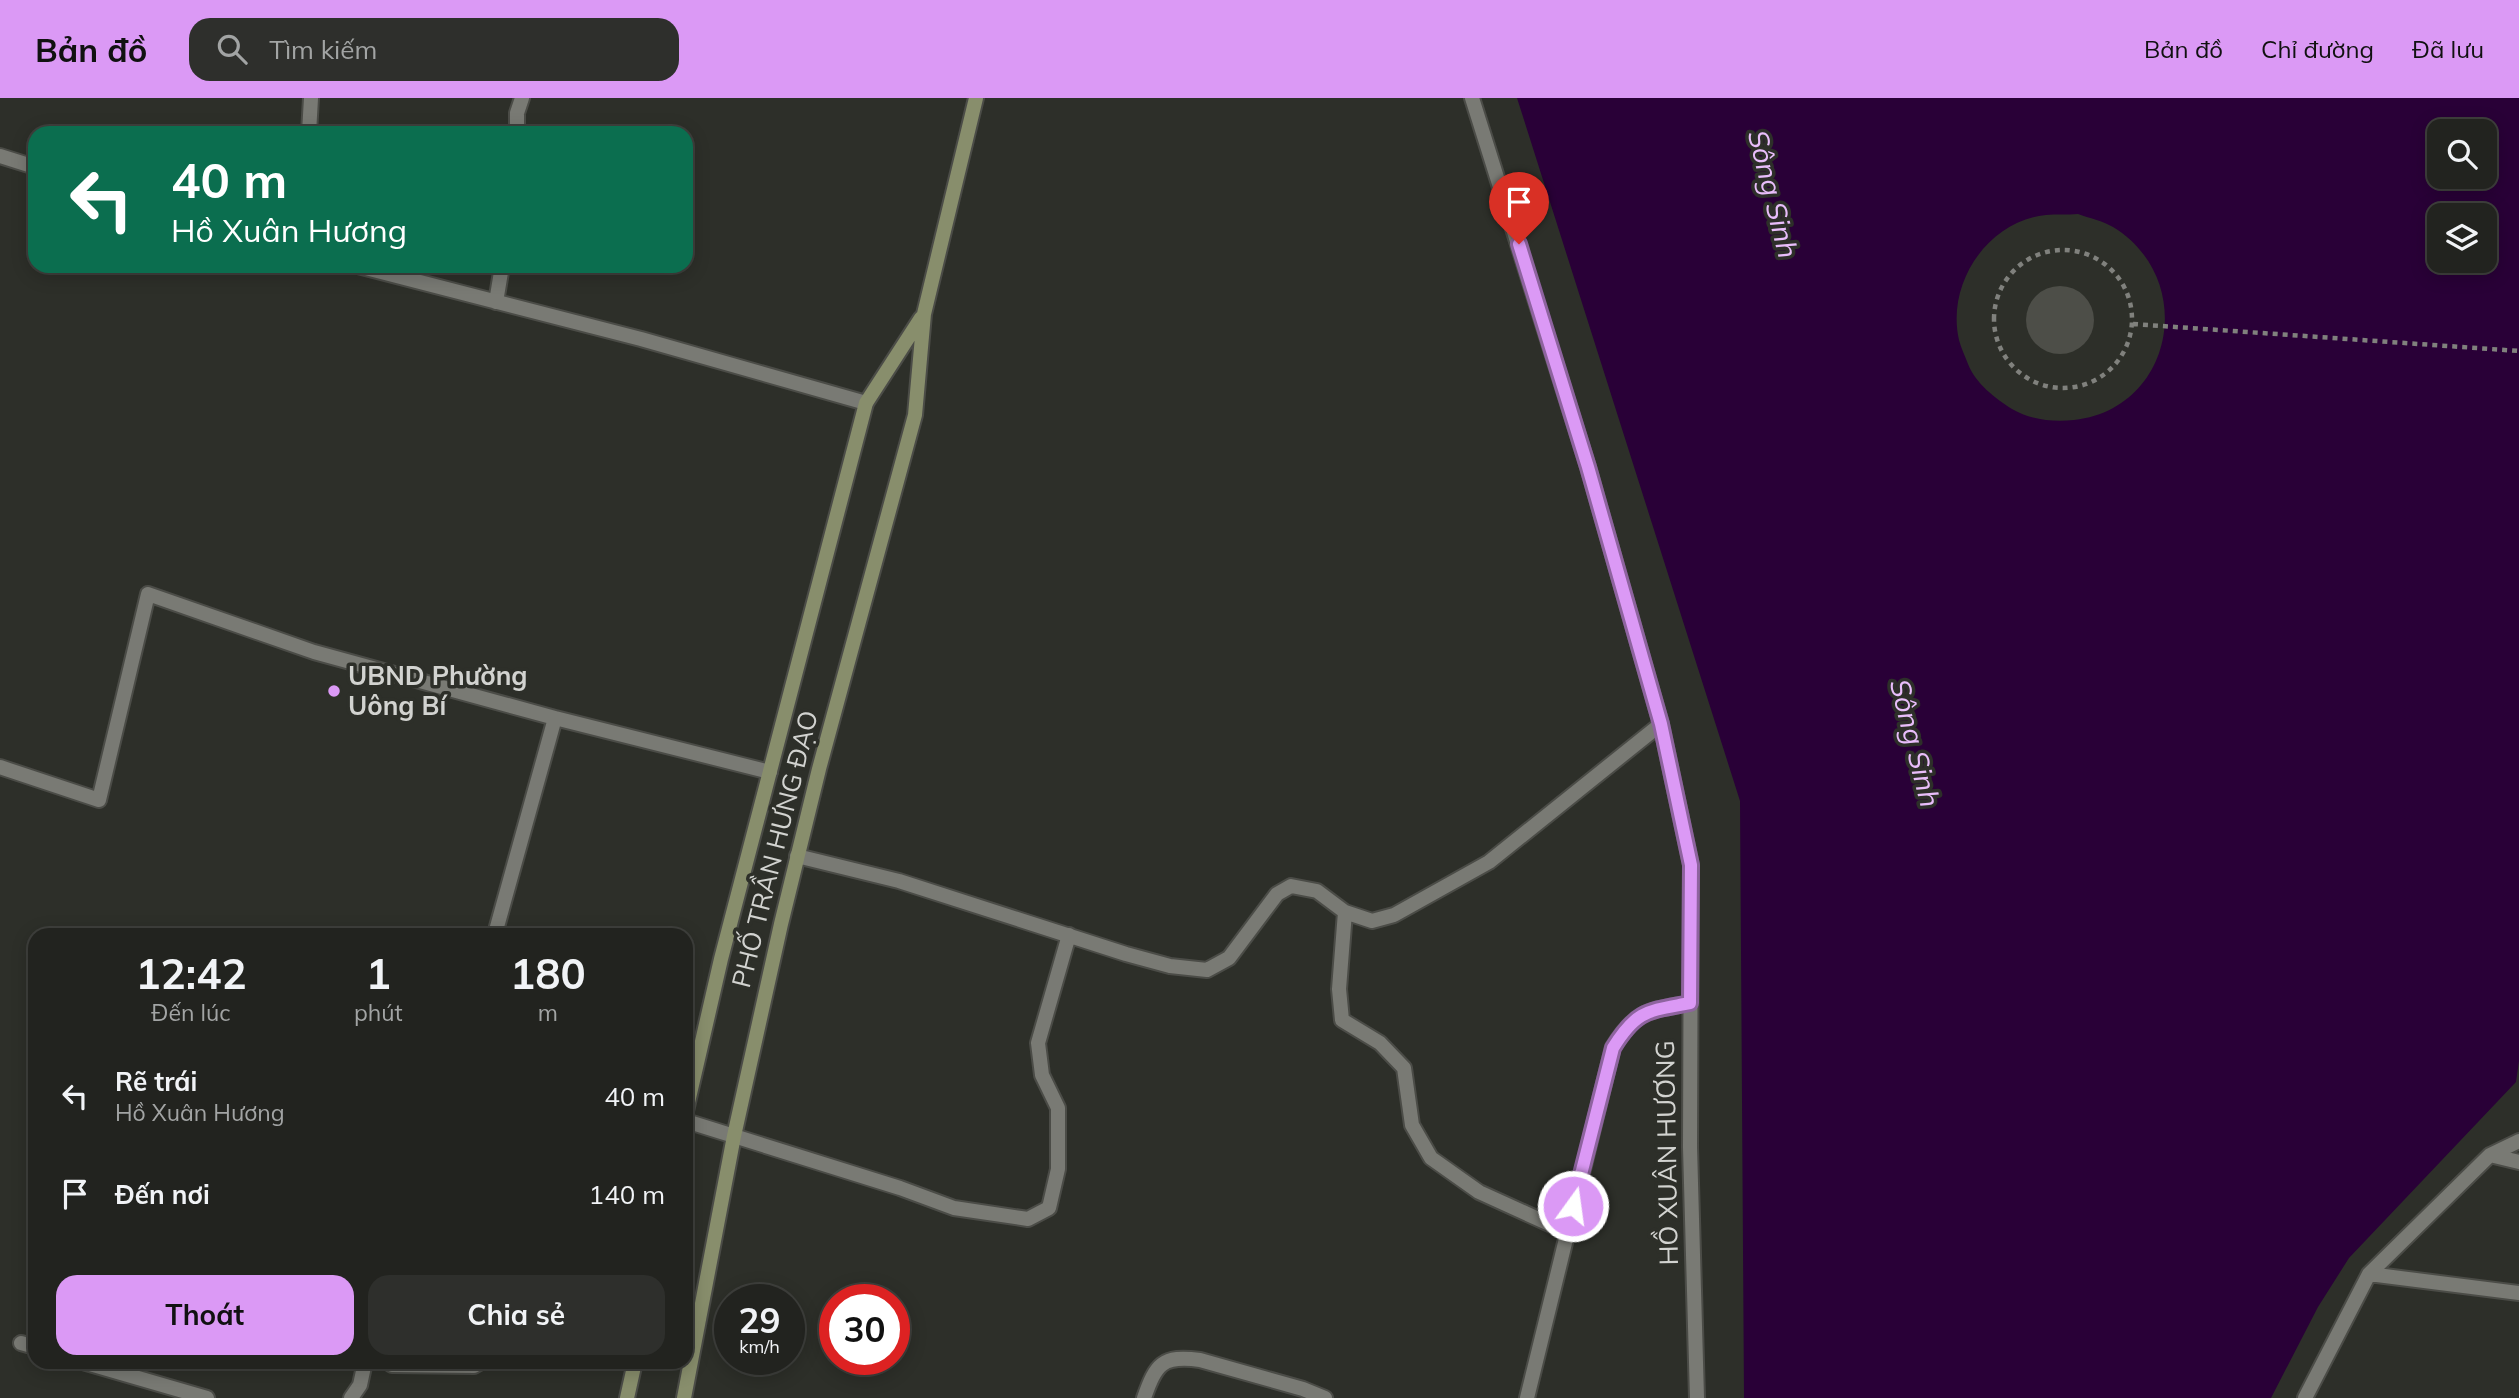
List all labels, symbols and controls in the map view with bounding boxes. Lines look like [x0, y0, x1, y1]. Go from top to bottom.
search box [189, 18, 679, 81]
text: Bản đồ [35, 29, 147, 70]
icon: search [213, 30, 251, 68]
text: Tìm kiếm [269, 33, 377, 66]
text: Bản đồ [2144, 34, 2223, 64]
text: Chỉ đường [2261, 34, 2374, 64]
text: Đã lưu [2412, 34, 2484, 64]
map controls [2427, 119, 2497, 273]
button: search [2427, 119, 2497, 189]
water label: Sông Sinh [1741, 126, 1806, 262]
text: 40 m [171, 149, 287, 210]
icon: left [56, 154, 147, 245]
pin [1489, 172, 1549, 244]
icon: arrive [1500, 183, 1538, 221]
button: layers [2427, 203, 2497, 273]
text: Hồ Xuân Hương [171, 210, 407, 250]
place label: UBND Phường Uông Bí [348, 659, 527, 722]
water label: Sông Sinh [1883, 675, 1948, 811]
marker: UBND Phường Uông Bí [326, 683, 342, 699]
street label: PHỐ TRẦN HƯNG ĐẠO [724, 707, 825, 991]
text: 12:42 [135, 947, 247, 1000]
text: 1 [366, 947, 391, 1000]
text: 180 [510, 947, 586, 1000]
text: Đến lúc [151, 998, 231, 1027]
text: phút [354, 998, 403, 1027]
text: m [538, 998, 558, 1027]
street label: HỒ XUÂN HƯƠNG [1648, 1040, 1685, 1266]
text: Rẽ trái [115, 1065, 197, 1098]
icon: left [56, 1077, 94, 1115]
text: 40 m [604, 1080, 665, 1113]
text: Hồ Xuân Hương [115, 1098, 285, 1127]
position arrow [1536, 1169, 1610, 1243]
icon: arrive [56, 1175, 94, 1213]
text: Đến nơi [115, 1178, 210, 1211]
text: 140 m [589, 1178, 665, 1211]
button: Thoát [56, 1275, 354, 1355]
button: Chia sẻ [368, 1275, 665, 1355]
speed limit sign: 30 [819, 1284, 910, 1375]
text: 29 [738, 1298, 781, 1342]
text: km/h [739, 1335, 780, 1358]

